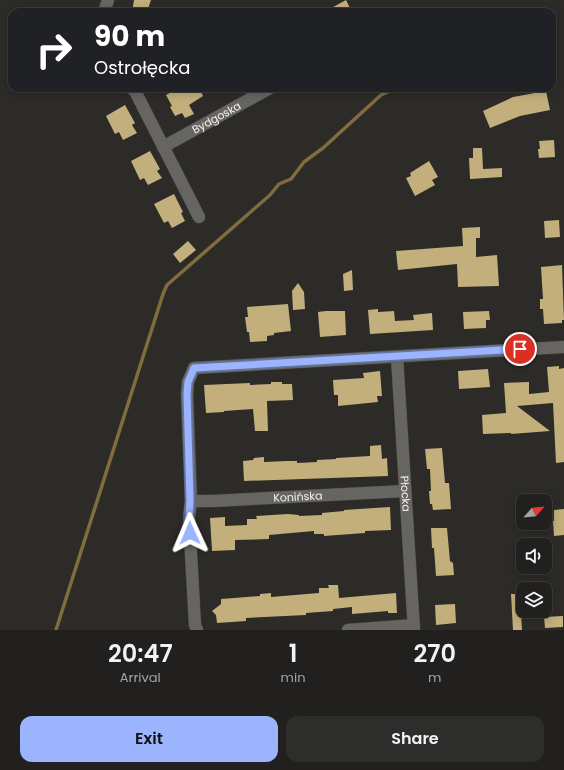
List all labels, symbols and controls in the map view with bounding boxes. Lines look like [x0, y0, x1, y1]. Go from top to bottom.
text: 90 m [94, 17, 165, 56]
icon: right [28, 24, 80, 76]
text: Ostrołęcka [94, 55, 190, 80]
street label: Bydgoska [189, 98, 244, 138]
pin [503, 332, 537, 366]
icon: arrive [509, 338, 531, 360]
street label: Płocka [396, 475, 415, 512]
street label: Konińska [273, 487, 323, 506]
north arrow [516, 494, 552, 530]
map controls [516, 494, 552, 618]
position arrow [169, 512, 211, 554]
button: sound [516, 538, 552, 574]
button: layers [516, 582, 552, 618]
text: 20:47 [108, 637, 173, 670]
text: 1 [289, 637, 297, 670]
text: 270 [414, 637, 456, 670]
text: Arrival [120, 668, 161, 687]
text: min [281, 668, 306, 687]
text: m [428, 668, 441, 687]
button: Exit [20, 716, 278, 762]
button: Share [286, 716, 544, 762]

